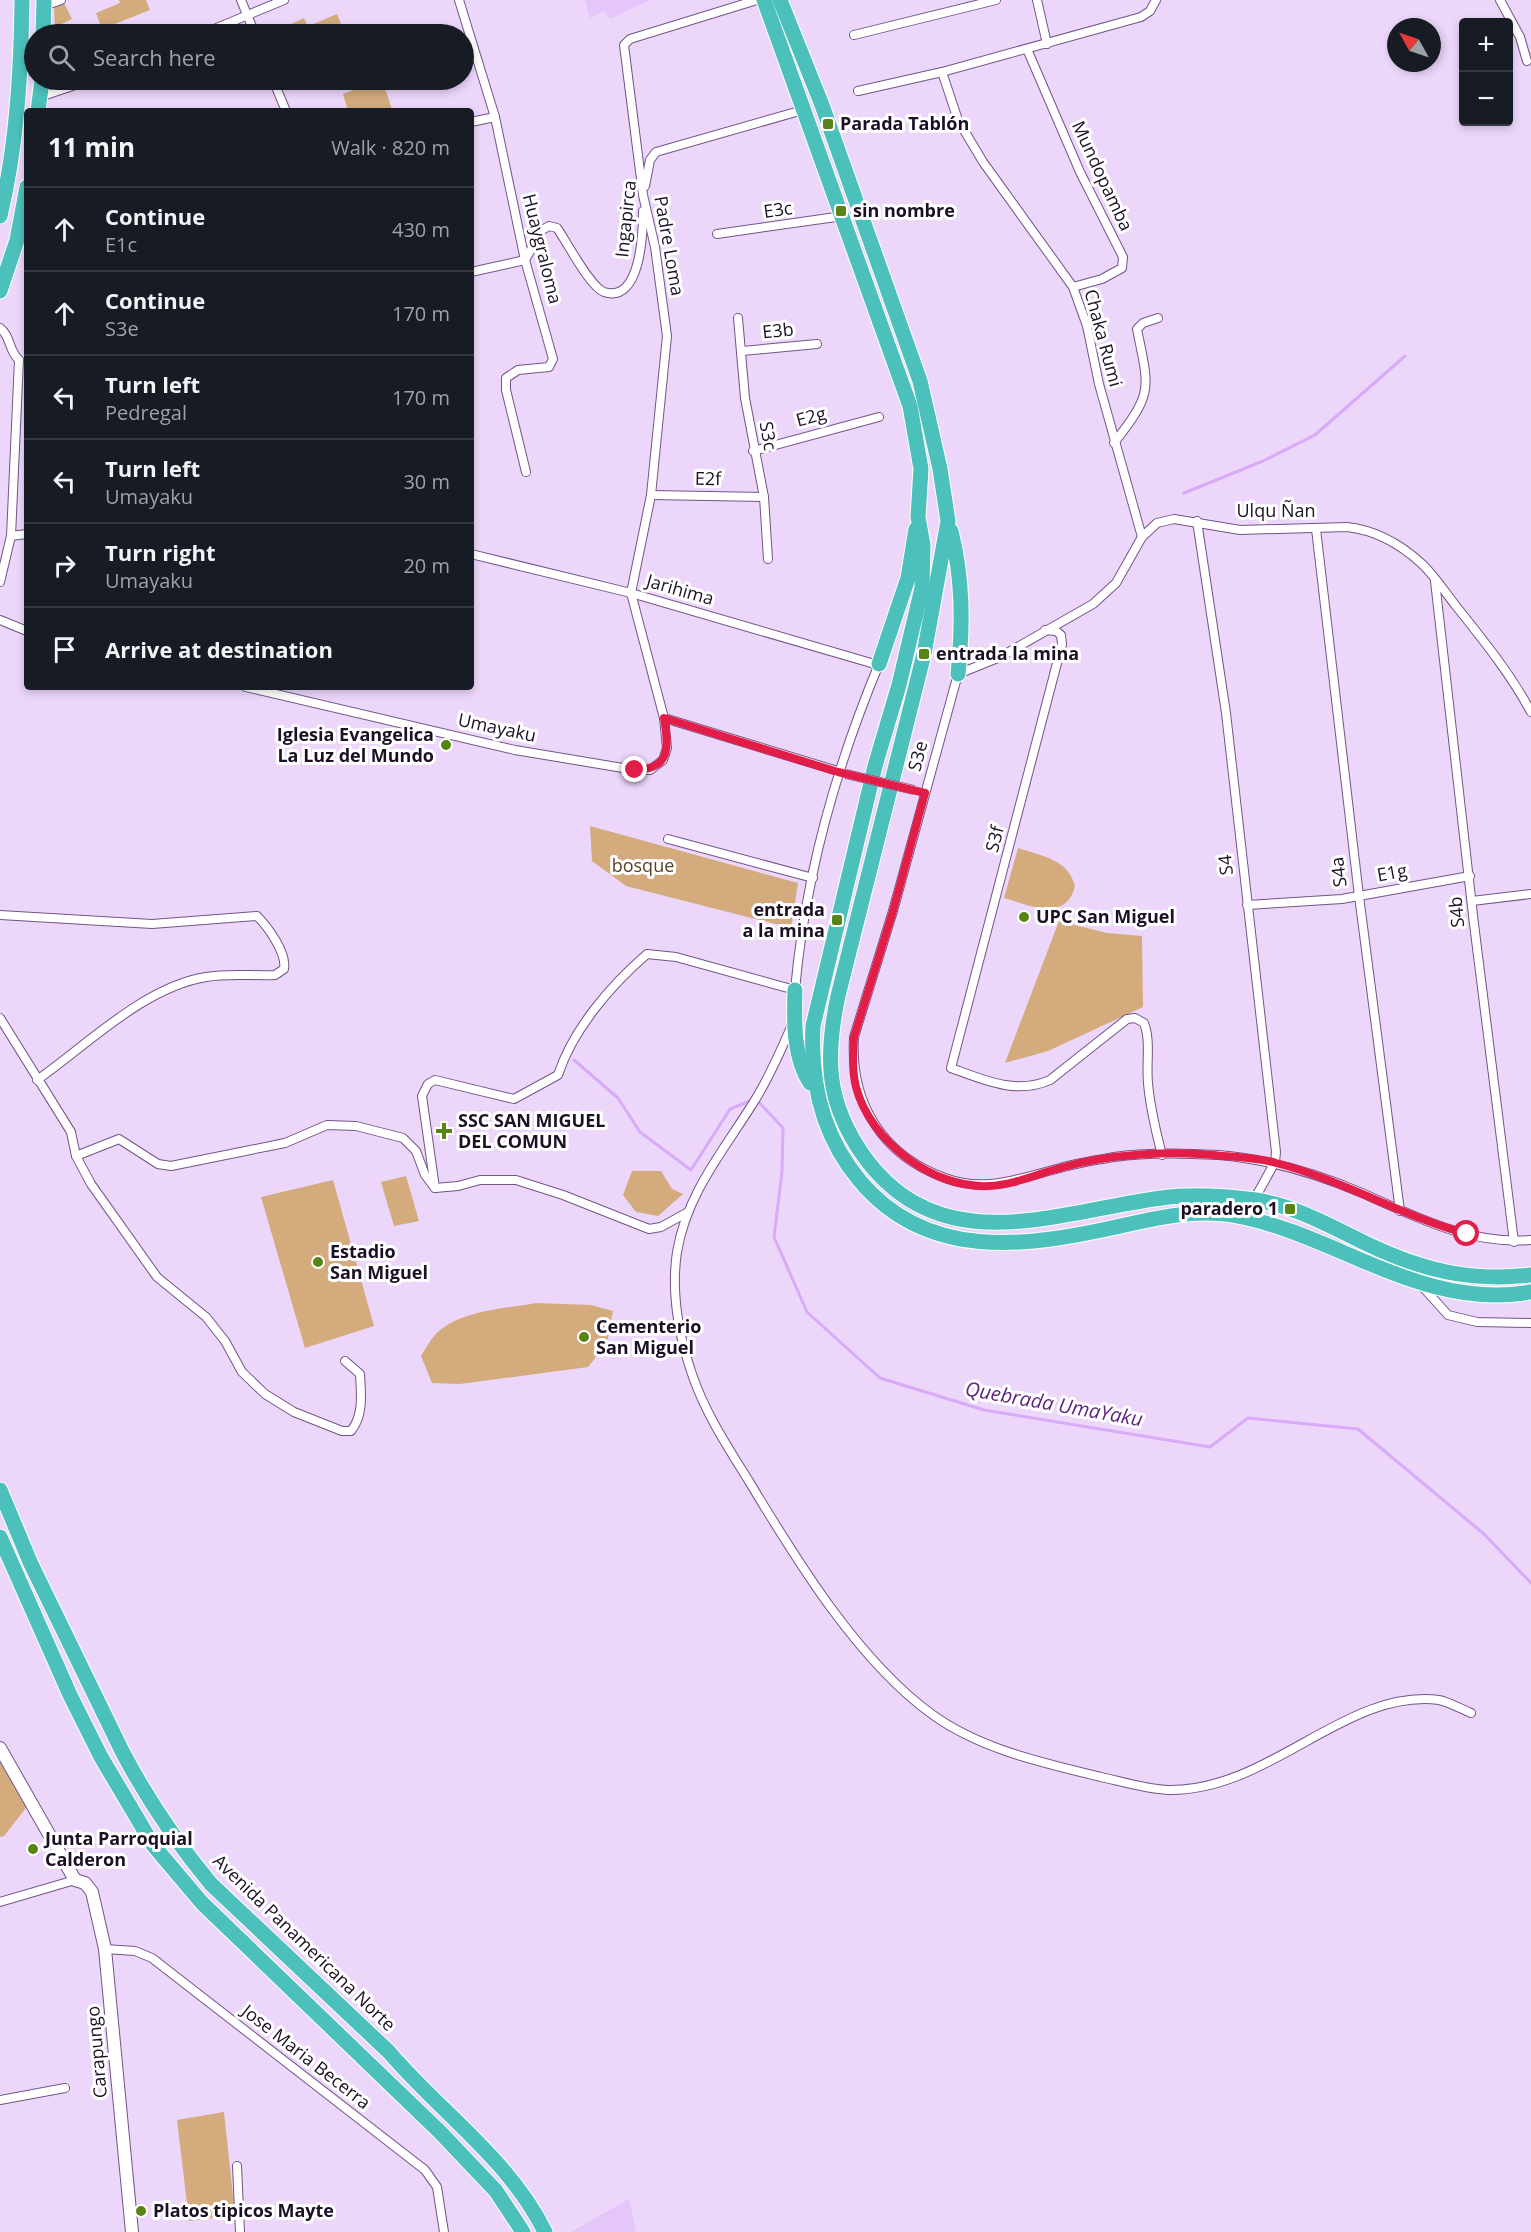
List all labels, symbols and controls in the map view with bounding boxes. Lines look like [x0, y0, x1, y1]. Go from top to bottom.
north arrow [1387, 18, 1441, 72]
map controls [1459, 18, 1513, 126]
button: + [1459, 18, 1513, 72]
search box [24, 24, 474, 90]
icon: search [45, 41, 78, 74]
text: Search here [93, 42, 216, 72]
button: − [1459, 72, 1513, 126]
place label: Parada Tablón [840, 111, 969, 135]
marker: Parada Tablón [821, 117, 835, 131]
street label: Mundopamba [1067, 117, 1139, 234]
text: 11 min [48, 129, 135, 165]
text: Walk · 820 m [331, 134, 450, 161]
street label: Ingapirca [609, 179, 641, 259]
street label: Huaygraloma [518, 191, 568, 306]
street label: Padre Loma [649, 194, 691, 298]
street label: E3c [762, 195, 794, 223]
place label: sin nombre [853, 198, 955, 222]
text: Continue [105, 201, 205, 231]
marker: sin nombre [834, 204, 848, 218]
icon: ahead [48, 213, 81, 246]
text: 430 m [392, 216, 450, 243]
text: E1c [105, 231, 137, 258]
text: Continue [105, 285, 205, 315]
street label: Chaka Rumi [1079, 286, 1128, 389]
icon: ahead [48, 297, 81, 330]
text: 170 m [392, 300, 450, 327]
text: S3e [105, 315, 139, 342]
street label: E3b [761, 316, 795, 344]
text: Turn left [105, 369, 200, 399]
icon: left [48, 381, 81, 414]
text: 170 m [392, 384, 450, 411]
text: Pedregal [105, 399, 187, 426]
street label: E2g [793, 400, 829, 432]
street label: S3c [755, 420, 783, 452]
text: Turn left [105, 453, 200, 483]
icon: left [48, 465, 81, 498]
street label: E2f [695, 466, 722, 490]
text: 30 m [403, 468, 450, 495]
text: Umayaku [105, 483, 193, 510]
street label: Ulqu Ñan [1237, 498, 1316, 522]
text: Turn right [105, 537, 216, 567]
icon: right [48, 549, 81, 582]
text: 20 m [403, 552, 450, 579]
text: Umayaku [105, 567, 193, 594]
street label: Jarihima [642, 567, 717, 610]
icon: arrive [48, 633, 81, 666]
text: Arrive at destination [105, 634, 333, 664]
place label: entrada la mina [936, 641, 1079, 665]
marker: entrada la mina [917, 647, 931, 661]
street label: Umayaku [456, 707, 538, 747]
place label: Iglesia Evangelica La Luz del Mundo [277, 722, 434, 767]
marker: Iglesia Evangelica La Luz del Mundo [439, 738, 453, 752]
street label: S3e [902, 738, 933, 773]
route end [621, 756, 647, 782]
street label: S3f [979, 822, 1009, 855]
park label: bosque [612, 853, 674, 877]
street label: S4 [1212, 854, 1238, 876]
street label: S4a [1324, 856, 1352, 889]
street label: E1g [1375, 858, 1409, 886]
street label: S4b [1443, 896, 1469, 929]
place label: entrada a la mina [743, 897, 825, 942]
place label: UPC San Miguel [1036, 904, 1175, 928]
marker: UPC San Miguel [1017, 910, 1031, 924]
marker: entrada a la mina [830, 913, 844, 927]
place label: SSC SAN MIGUEL DEL COMUN [458, 1108, 605, 1153]
marker: SSC SAN MIGUEL DEL COMUN [435, 1122, 453, 1140]
place label: paradero 1 [1180, 1196, 1278, 1220]
marker: paradero 1 [1283, 1202, 1297, 1216]
route start [1453, 1220, 1479, 1246]
place label: Estadio San Miguel [330, 1239, 428, 1284]
marker: Estadio San Miguel [311, 1255, 325, 1269]
place label: Cementerio San Miguel [596, 1314, 702, 1359]
marker: Cementerio San Miguel [577, 1330, 591, 1344]
water label: Quebrada UmaYaku [963, 1375, 1145, 1432]
place label: Junta Parroquial Calderon [43, 1826, 193, 1871]
marker: Junta Parroquial Calderon [26, 1842, 40, 1856]
street label: Avenida Panamericana Norte [208, 1849, 401, 2036]
street label: Jose Maria Becerra [236, 1997, 376, 2114]
street label: Carapungo [80, 2005, 112, 2099]
place label: Platos tipicos Mayte [153, 2198, 334, 2222]
marker: Platos tipicos Mayte [134, 2204, 148, 2218]

